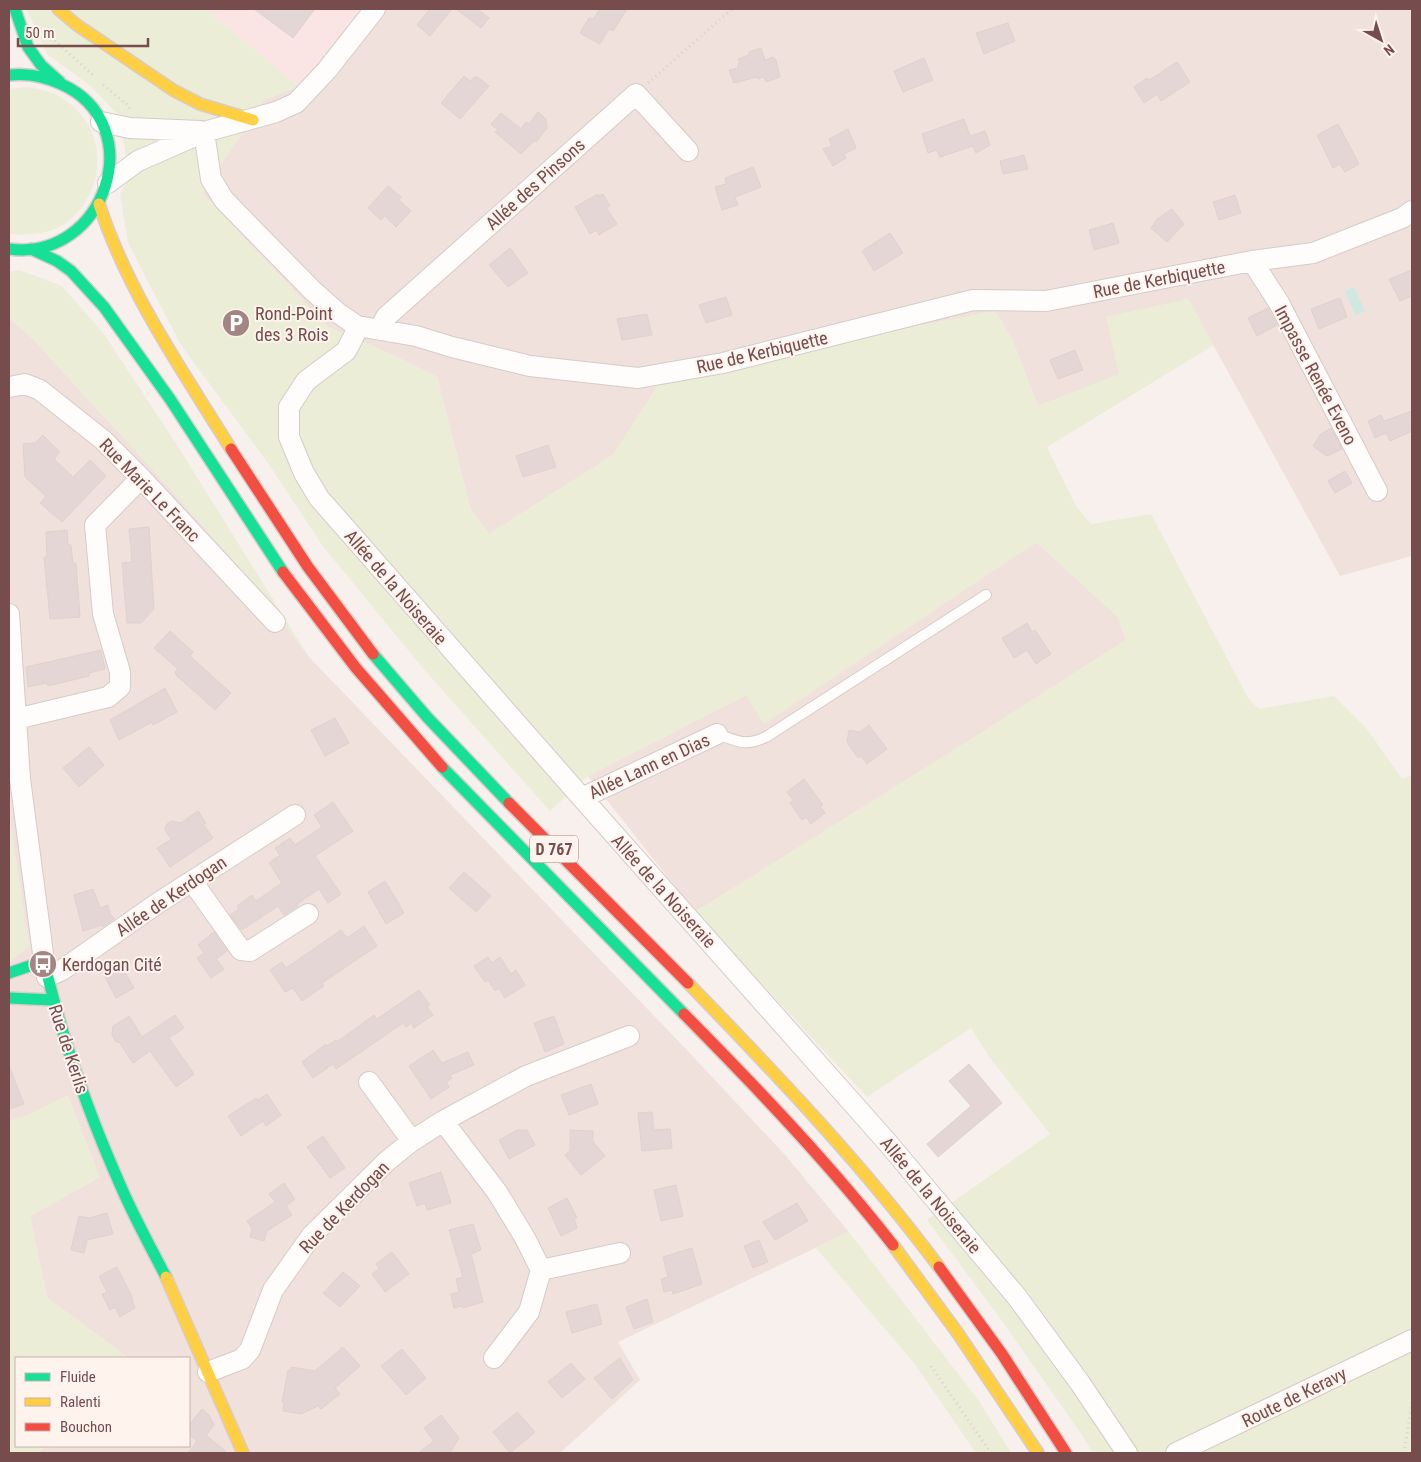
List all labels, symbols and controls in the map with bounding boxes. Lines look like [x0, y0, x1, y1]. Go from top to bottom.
scale bar [18, 15, 148, 47]
north arrow [1356, 15, 1406, 65]
text: 50 m [25, 24, 55, 42]
text: N [1381, 41, 1398, 59]
street label: Allée des Pinsons [481, 134, 589, 234]
street label: Rue de Kerbiquette [1091, 256, 1227, 302]
street label: Impasse Renée Eveno [1270, 302, 1362, 448]
place label: Rond-Point des 3 Rois [255, 303, 333, 345]
parking icon: Rond-Point des 3 Rois [221, 308, 251, 338]
street label: Rue de Kerbiquette [694, 327, 830, 377]
street label: Rue Marie Le Franc [95, 434, 205, 546]
street label: Allée de la Noiseraie [340, 525, 452, 649]
street label: Allée Lann en Dias [585, 729, 713, 803]
street label: Allée de la Noiseraie [608, 830, 720, 952]
road number: D 767 [530, 836, 578, 862]
street label: Allée de Kerdogan [112, 851, 230, 941]
bus stop icon: Kerdogan Cité [28, 949, 58, 979]
place label: Kerdogan Cité [62, 954, 162, 975]
street label: Rue de Kerlis [45, 1002, 93, 1096]
street label: Allée de la Noiseraie [876, 1133, 986, 1257]
street label: Rue de Kerdogan [295, 1157, 393, 1257]
legend [15, 1357, 190, 1447]
street label: Route de Keravy [1238, 1362, 1350, 1431]
text: Fluide [60, 1368, 96, 1386]
text: Ralenti [60, 1393, 101, 1411]
text: Bouchon [60, 1418, 112, 1436]

